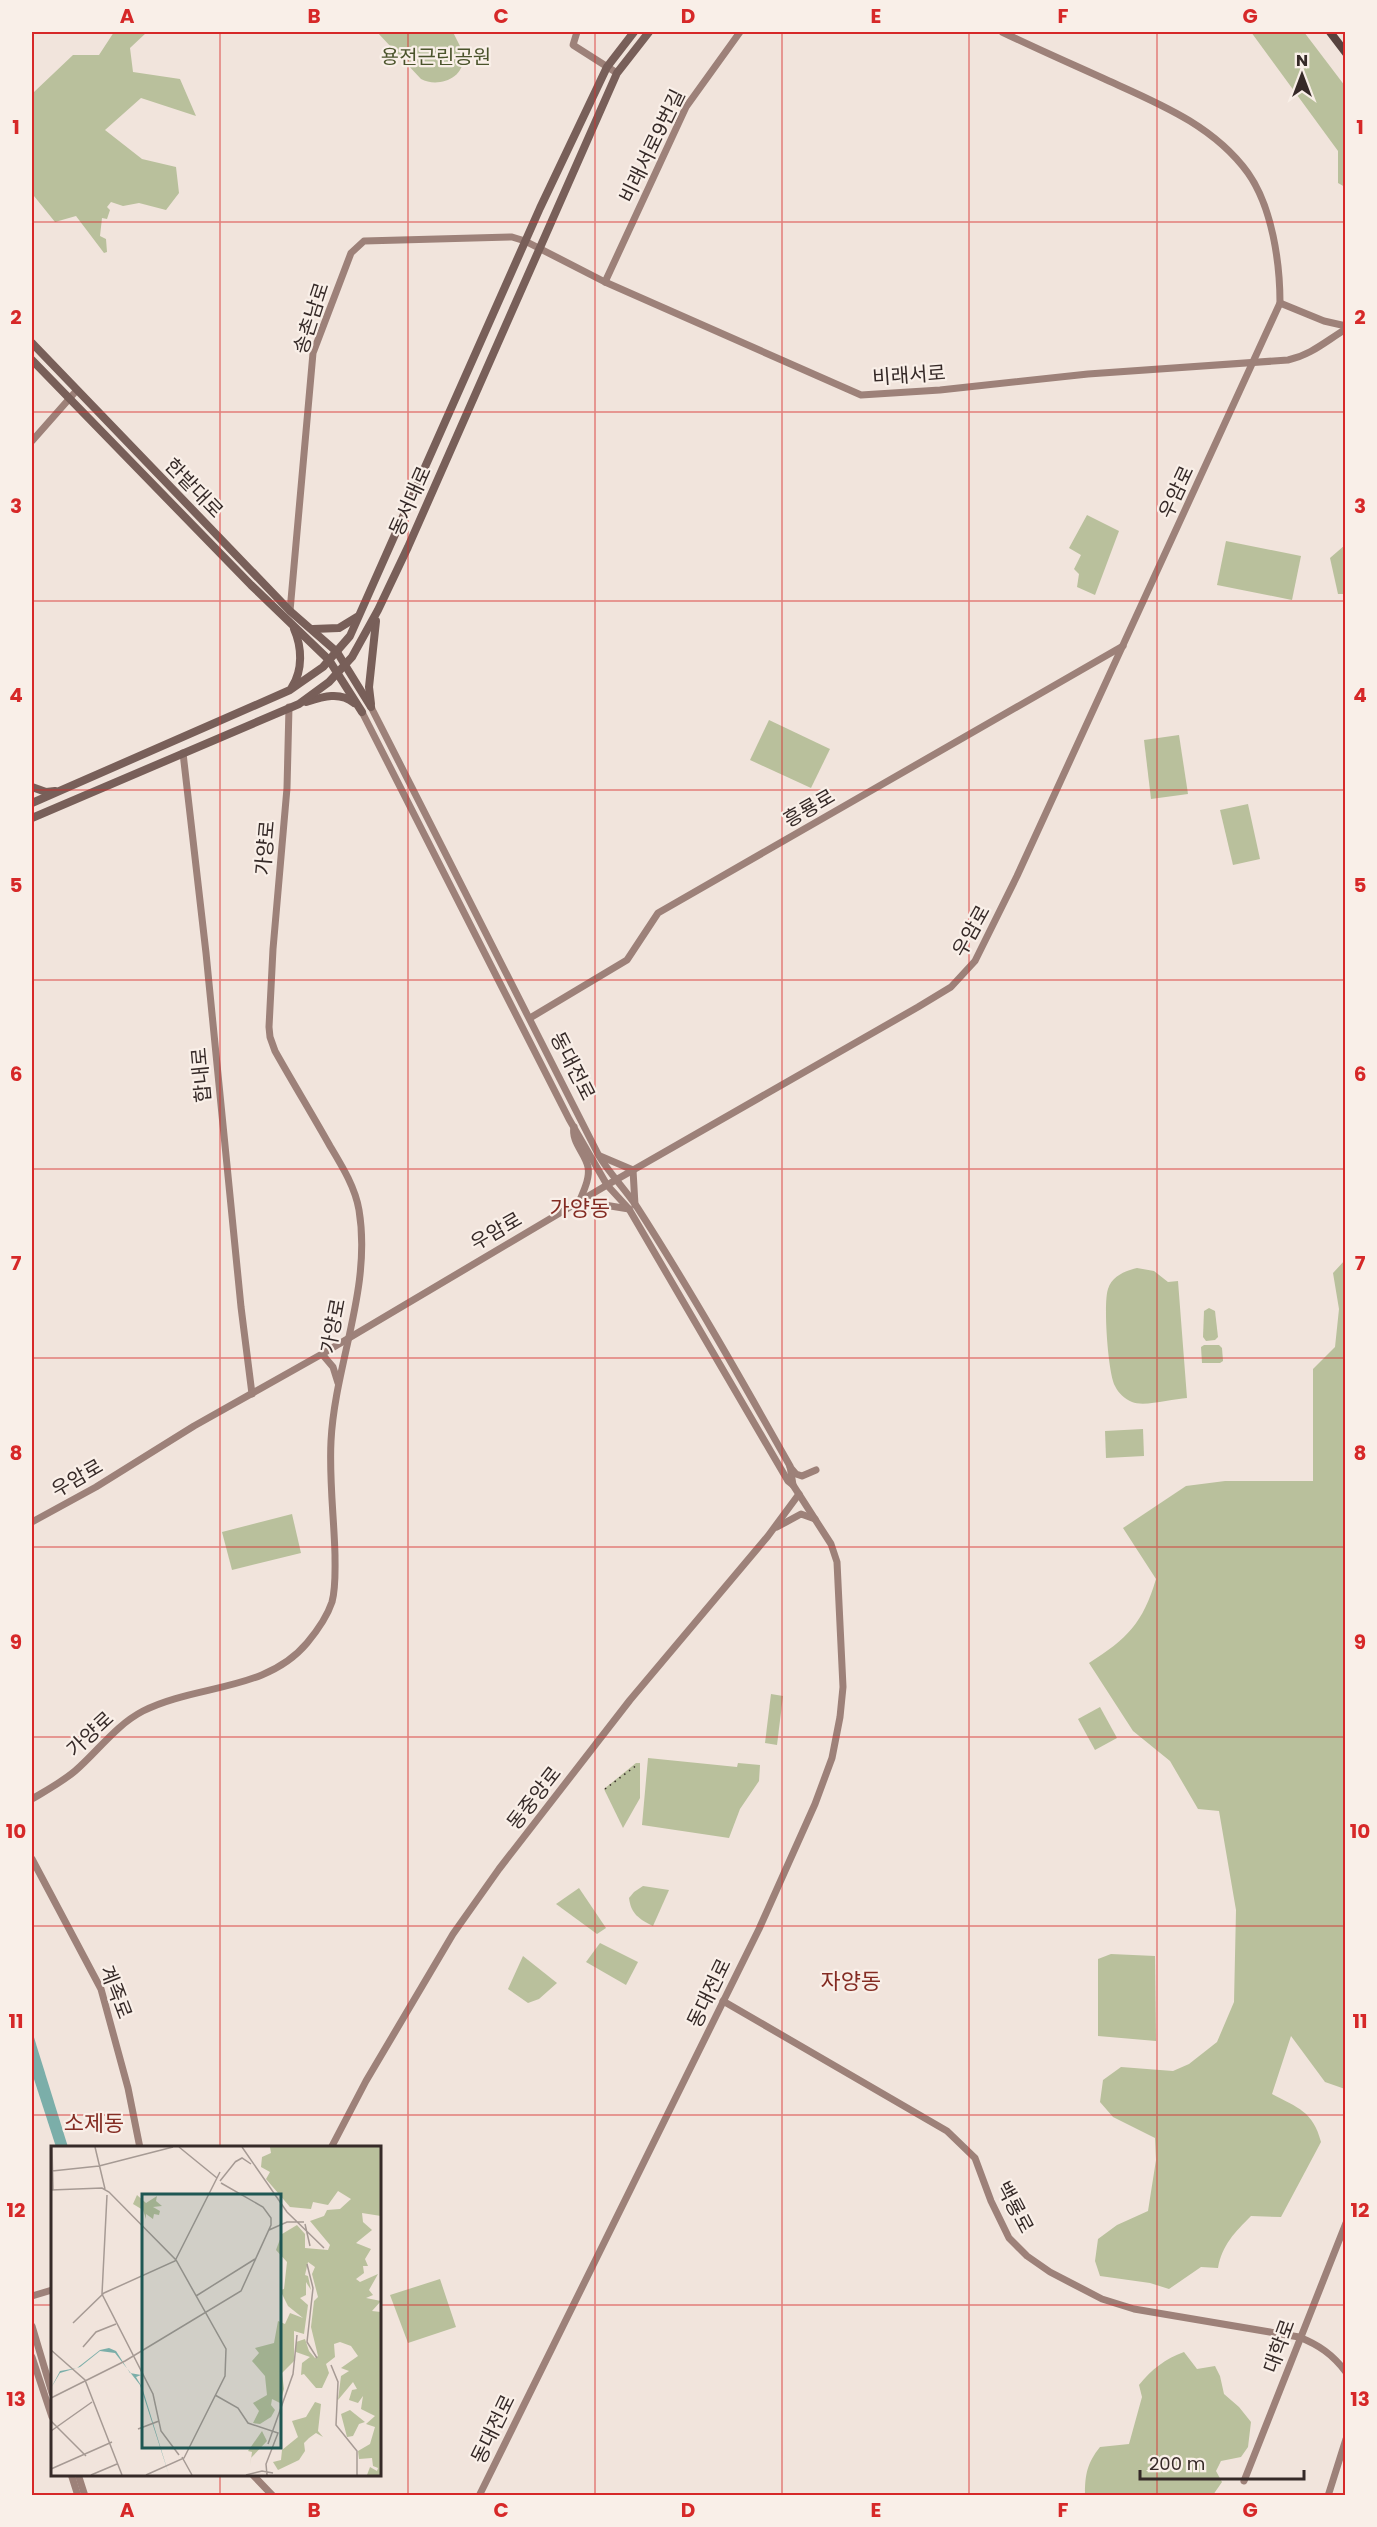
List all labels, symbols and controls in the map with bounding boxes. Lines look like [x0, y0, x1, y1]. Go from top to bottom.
text: A [120, 2, 135, 30]
text: B [307, 2, 321, 30]
text: C [493, 2, 509, 30]
text: D [681, 2, 695, 30]
text: E [871, 2, 881, 30]
text: F [1058, 2, 1069, 30]
text: G [1242, 2, 1258, 30]
park label: 용전근린공원 [381, 43, 491, 71]
north arrow [1272, 45, 1332, 105]
text: N [1296, 49, 1308, 72]
street label: 비래서로9번길 [612, 85, 692, 207]
text: 1 [12, 113, 20, 141]
text: 1 [1356, 113, 1364, 141]
street label: 송촌남로 [286, 279, 336, 357]
text: 2 [10, 303, 22, 331]
text: 2 [1354, 303, 1366, 331]
street label: 비래서로 [871, 358, 947, 392]
street label: 한밭대로 [158, 452, 230, 524]
street label: 우암로 [1152, 461, 1200, 523]
street label: 동서대로 [382, 462, 438, 540]
text: 3 [10, 492, 22, 520]
text: 3 [1354, 492, 1366, 520]
text: 4 [9, 681, 23, 709]
text: 4 [1353, 681, 1367, 709]
street label: 흥룡로 [778, 782, 840, 834]
street label: 가양로 [249, 819, 281, 877]
text: 5 [10, 871, 23, 899]
text: 5 [1354, 871, 1367, 899]
street label: 우암로 [945, 900, 997, 962]
street label: 동대전로 [544, 1027, 602, 1105]
street label: 합내로 [185, 1046, 217, 1104]
text: 6 [10, 1060, 22, 1088]
text: 6 [1354, 1060, 1366, 1088]
district label: 가양동 [550, 1193, 610, 1224]
street label: 우암로 [465, 1205, 527, 1257]
text: 7 [11, 1249, 22, 1277]
text: 7 [1355, 1249, 1366, 1277]
street label: 가양로 [314, 1296, 352, 1356]
text: 8 [10, 1439, 22, 1467]
text: 8 [1354, 1439, 1366, 1467]
street label: 우암로 [46, 1452, 108, 1504]
text: 9 [10, 1628, 22, 1656]
text: 9 [1354, 1628, 1366, 1656]
street label: 가양로 [60, 1705, 120, 1763]
street label: 동중앙로 [500, 1760, 568, 1836]
text: 10 [6, 1817, 26, 1845]
text: 10 [1350, 1817, 1370, 1845]
street label: 동대전로 [680, 1954, 738, 2032]
street label: 계족로 [93, 1961, 139, 2023]
district label: 자양동 [821, 1966, 881, 1997]
text: 11 [8, 2007, 24, 2035]
text: 11 [1352, 2007, 1368, 2035]
district label: 소제동 [64, 2108, 124, 2139]
inset map [51, 2146, 381, 2476]
street label: 백룡로 [990, 2176, 1040, 2238]
text: 12 [7, 2196, 25, 2224]
text: 12 [1351, 2196, 1369, 2224]
street label: 대학로 [1256, 2315, 1302, 2377]
text: 13 [6, 2385, 26, 2413]
text: 13 [1350, 2385, 1370, 2413]
street label: 동대전로 [464, 2390, 522, 2468]
scale bar [1140, 2443, 1304, 2481]
text: 200 m [1149, 2451, 1205, 2476]
text: A [120, 2496, 135, 2524]
text: B [307, 2496, 321, 2524]
text: C [493, 2496, 509, 2524]
text: D [681, 2496, 695, 2524]
text: E [871, 2496, 881, 2524]
text: F [1058, 2496, 1069, 2524]
text: G [1242, 2496, 1258, 2524]

